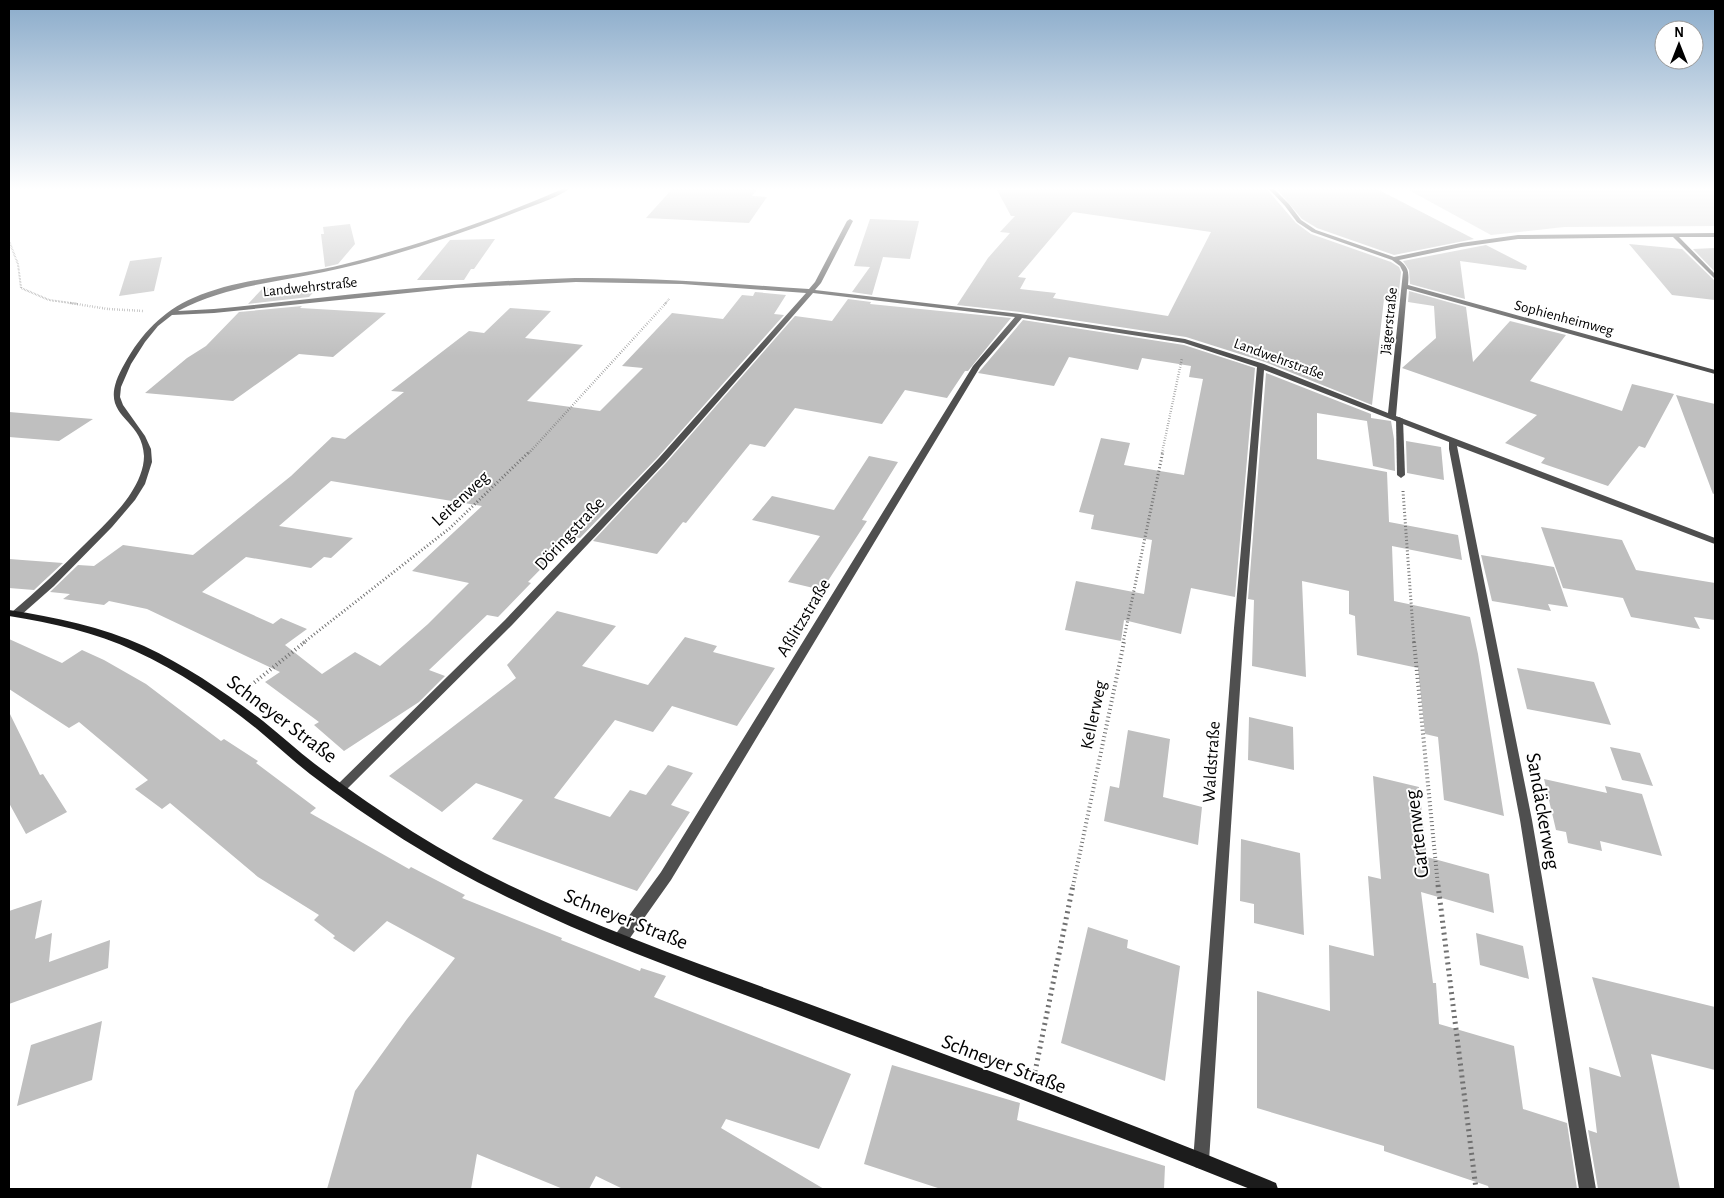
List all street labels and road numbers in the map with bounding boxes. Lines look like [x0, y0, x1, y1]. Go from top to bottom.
street label: Landwehrstraße [262, 275, 358, 299]
street label: Jägerstraße [1378, 287, 1400, 355]
street label: Sophienheimweg [1513, 298, 1616, 339]
street label: Landwehrstraße [1232, 336, 1326, 382]
street label: Leitenweg [429, 468, 493, 530]
street label: Döringstraße [532, 494, 608, 574]
street label: Aßlitzstraße [774, 576, 834, 660]
street label: Schneyer Straße [223, 671, 341, 767]
street label: Kellerweg [1078, 679, 1110, 751]
street label: Waldstraße [1200, 721, 1224, 803]
street label: Sandäckerweg [1522, 751, 1564, 872]
street label: Gartenweg [1401, 788, 1433, 879]
street label: Schneyer Straße [561, 885, 691, 953]
street label: Schneyer Straße [939, 1031, 1069, 1097]

